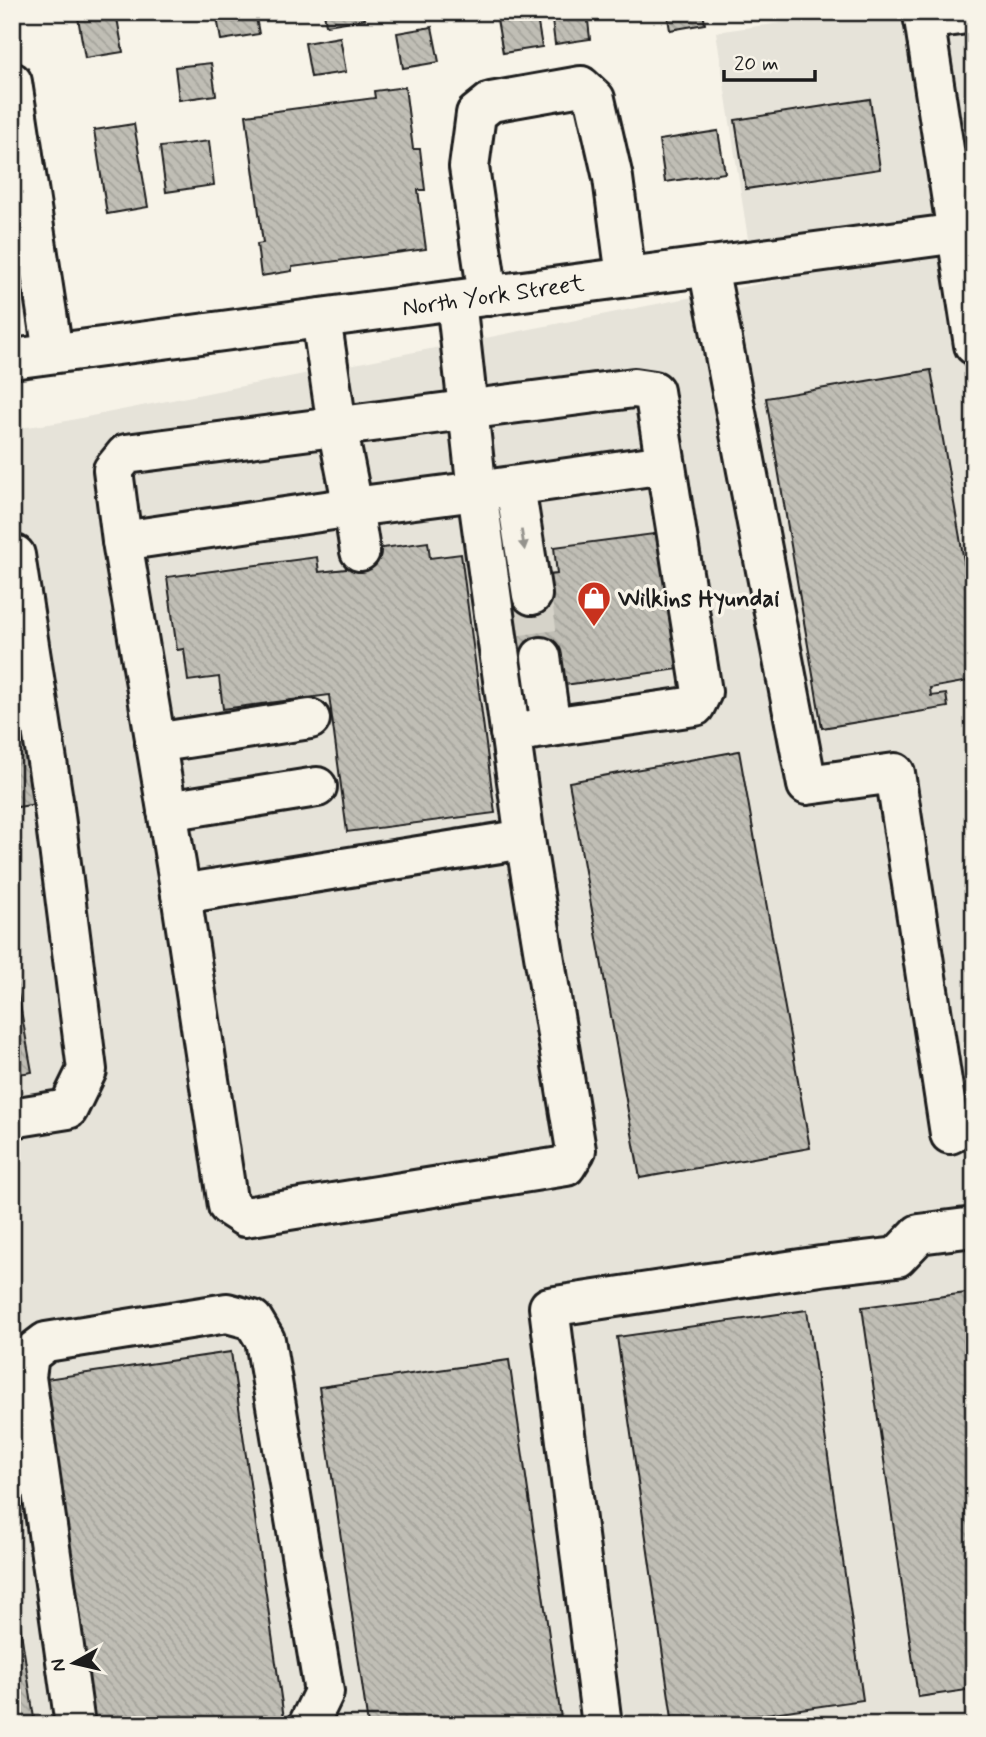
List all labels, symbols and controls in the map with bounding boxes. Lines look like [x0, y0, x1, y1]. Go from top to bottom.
scale bar [724, 38, 814, 82]
text: 20 m [734, 50, 779, 78]
street label: North York Street [400, 268, 586, 325]
one-way arrow [518, 529, 529, 551]
shop icon: Wilkins Hyundai [575, 579, 613, 628]
place label: Wilkins Hyundai [617, 584, 780, 615]
north arrow [38, 1628, 108, 1698]
text: N [45, 1657, 72, 1673]

